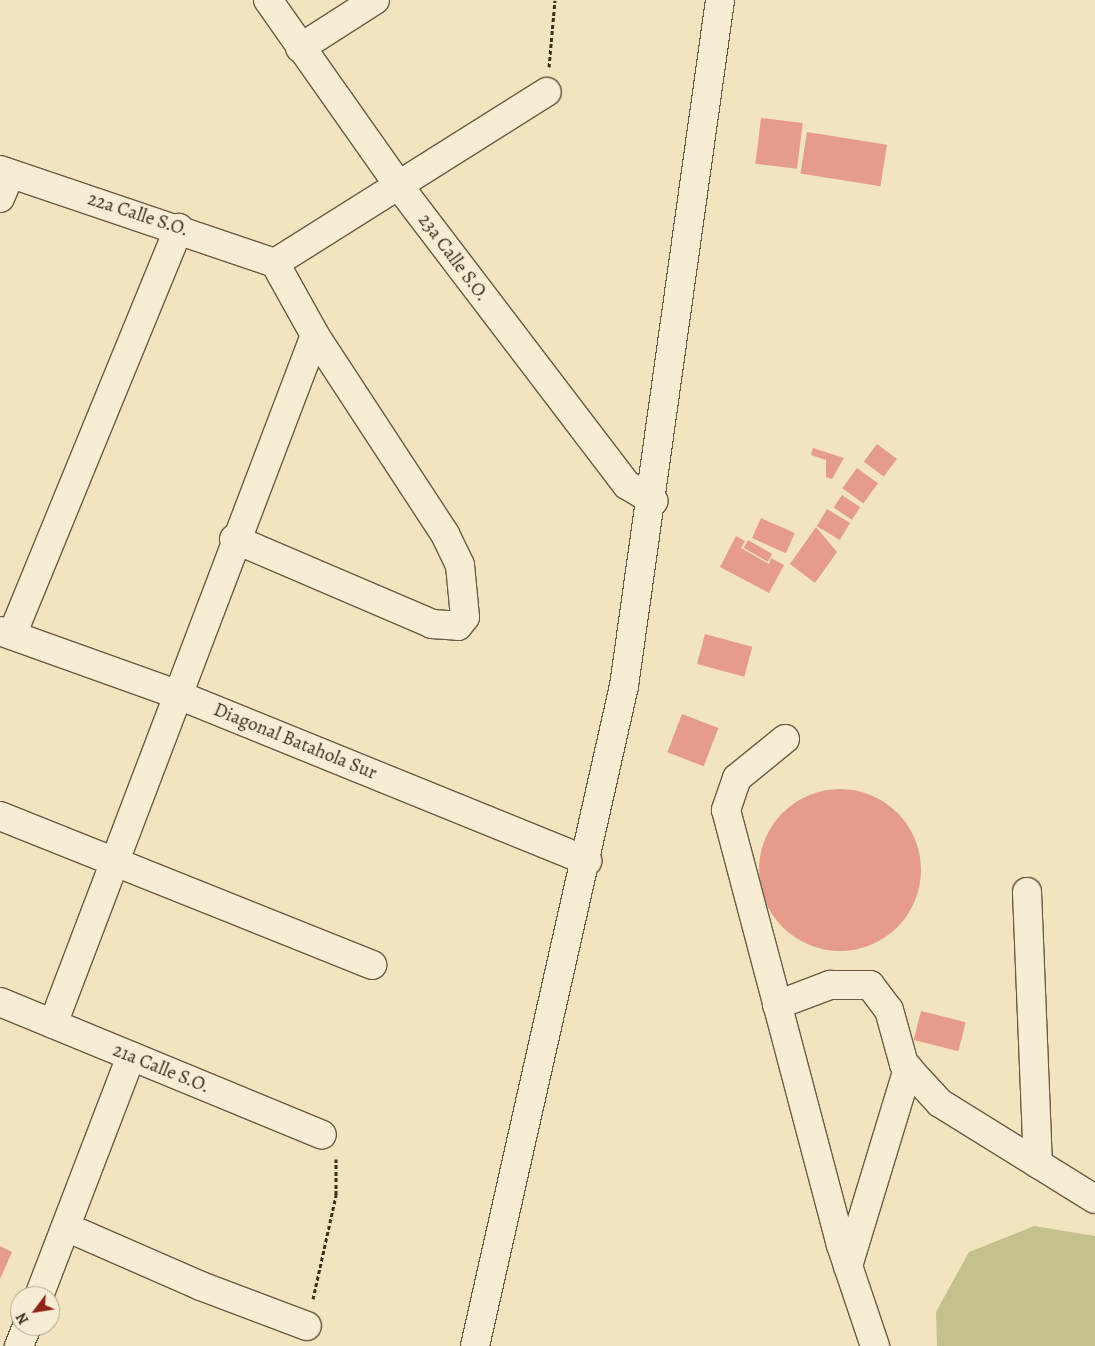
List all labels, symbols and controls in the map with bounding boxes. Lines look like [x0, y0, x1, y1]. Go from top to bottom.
street label: 22a Calle S.O. [85, 188, 191, 242]
street label: 23a Calle S.O. [413, 210, 493, 306]
street label: Diagonal Batahola Sur [210, 699, 380, 785]
street label: 21a Calle S.O. [109, 1039, 213, 1099]
north arrow [10, 1286, 60, 1336]
text: N [12, 1309, 33, 1328]

